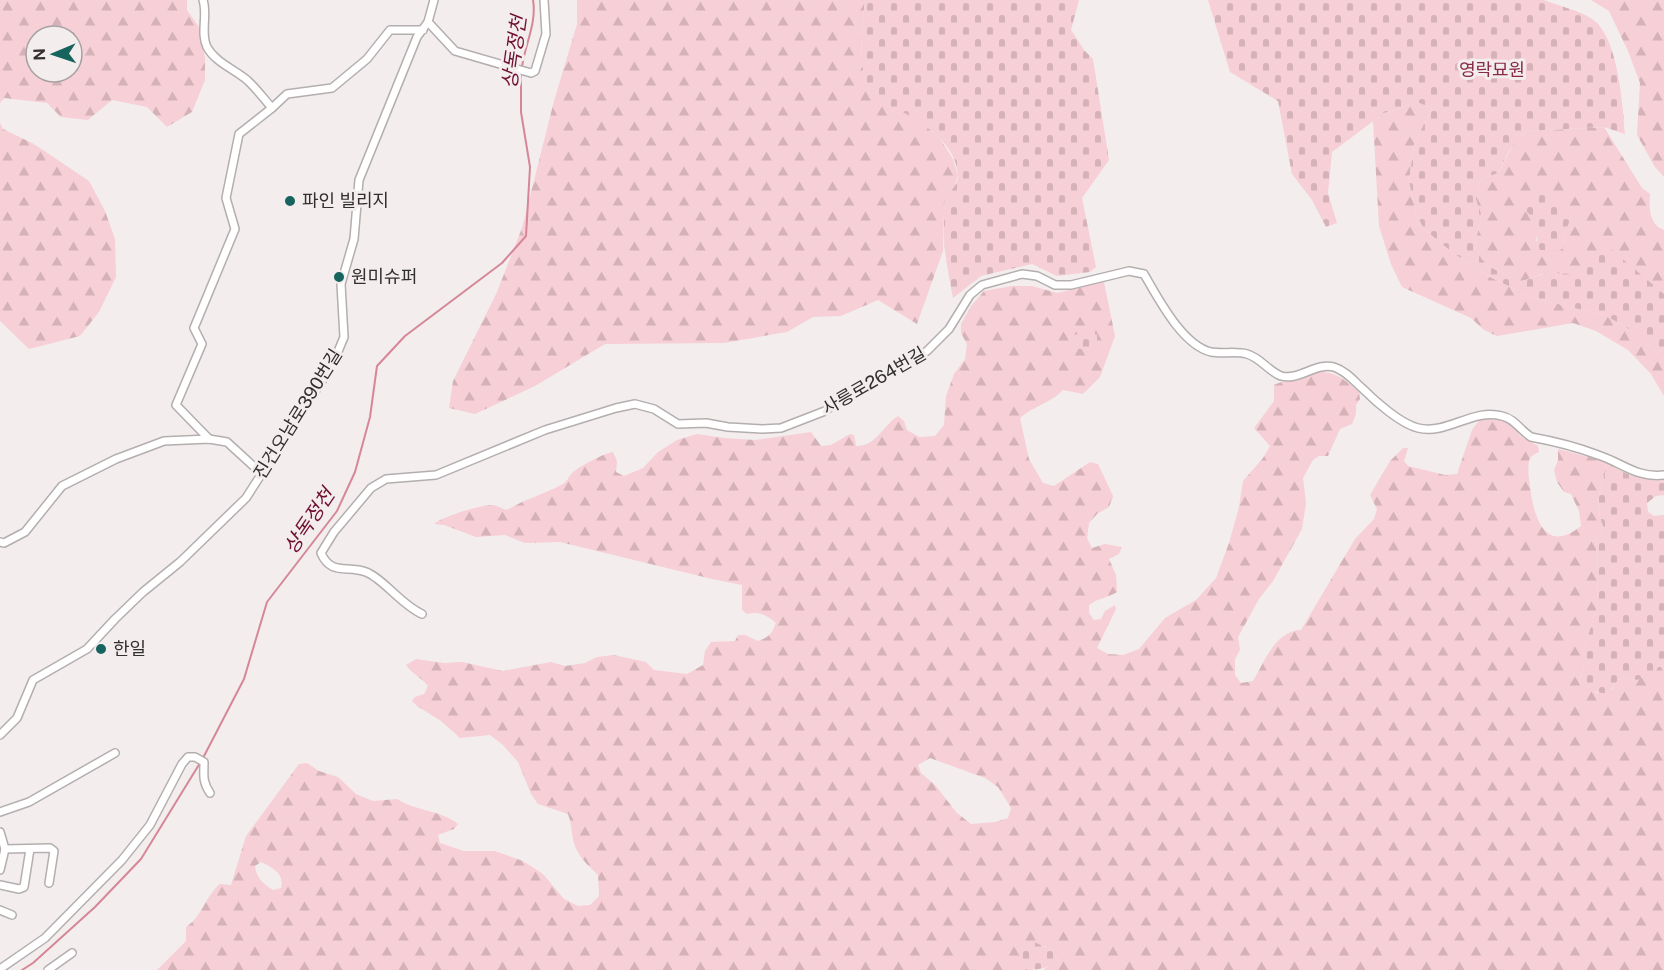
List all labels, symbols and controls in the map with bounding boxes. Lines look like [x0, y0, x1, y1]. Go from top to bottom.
water label: 상독정천 [497, 11, 531, 90]
north arrow [24, 24, 84, 84]
text: N [30, 48, 49, 61]
park label: 영락묘원 [1459, 59, 1525, 80]
place label: 파인 빌리지 [302, 190, 389, 211]
marker: 파인 빌리지 [283, 194, 297, 208]
place label: 원미슈퍼 [351, 266, 417, 287]
marker: 원미슈퍼 [332, 270, 346, 284]
street label: 사릉로264번길 [818, 342, 929, 419]
street label: 진건오남로390번길 [249, 345, 346, 483]
water label: 상독정천 [278, 482, 341, 558]
place label: 한일 [113, 638, 146, 659]
marker: 한일 [94, 642, 108, 656]

